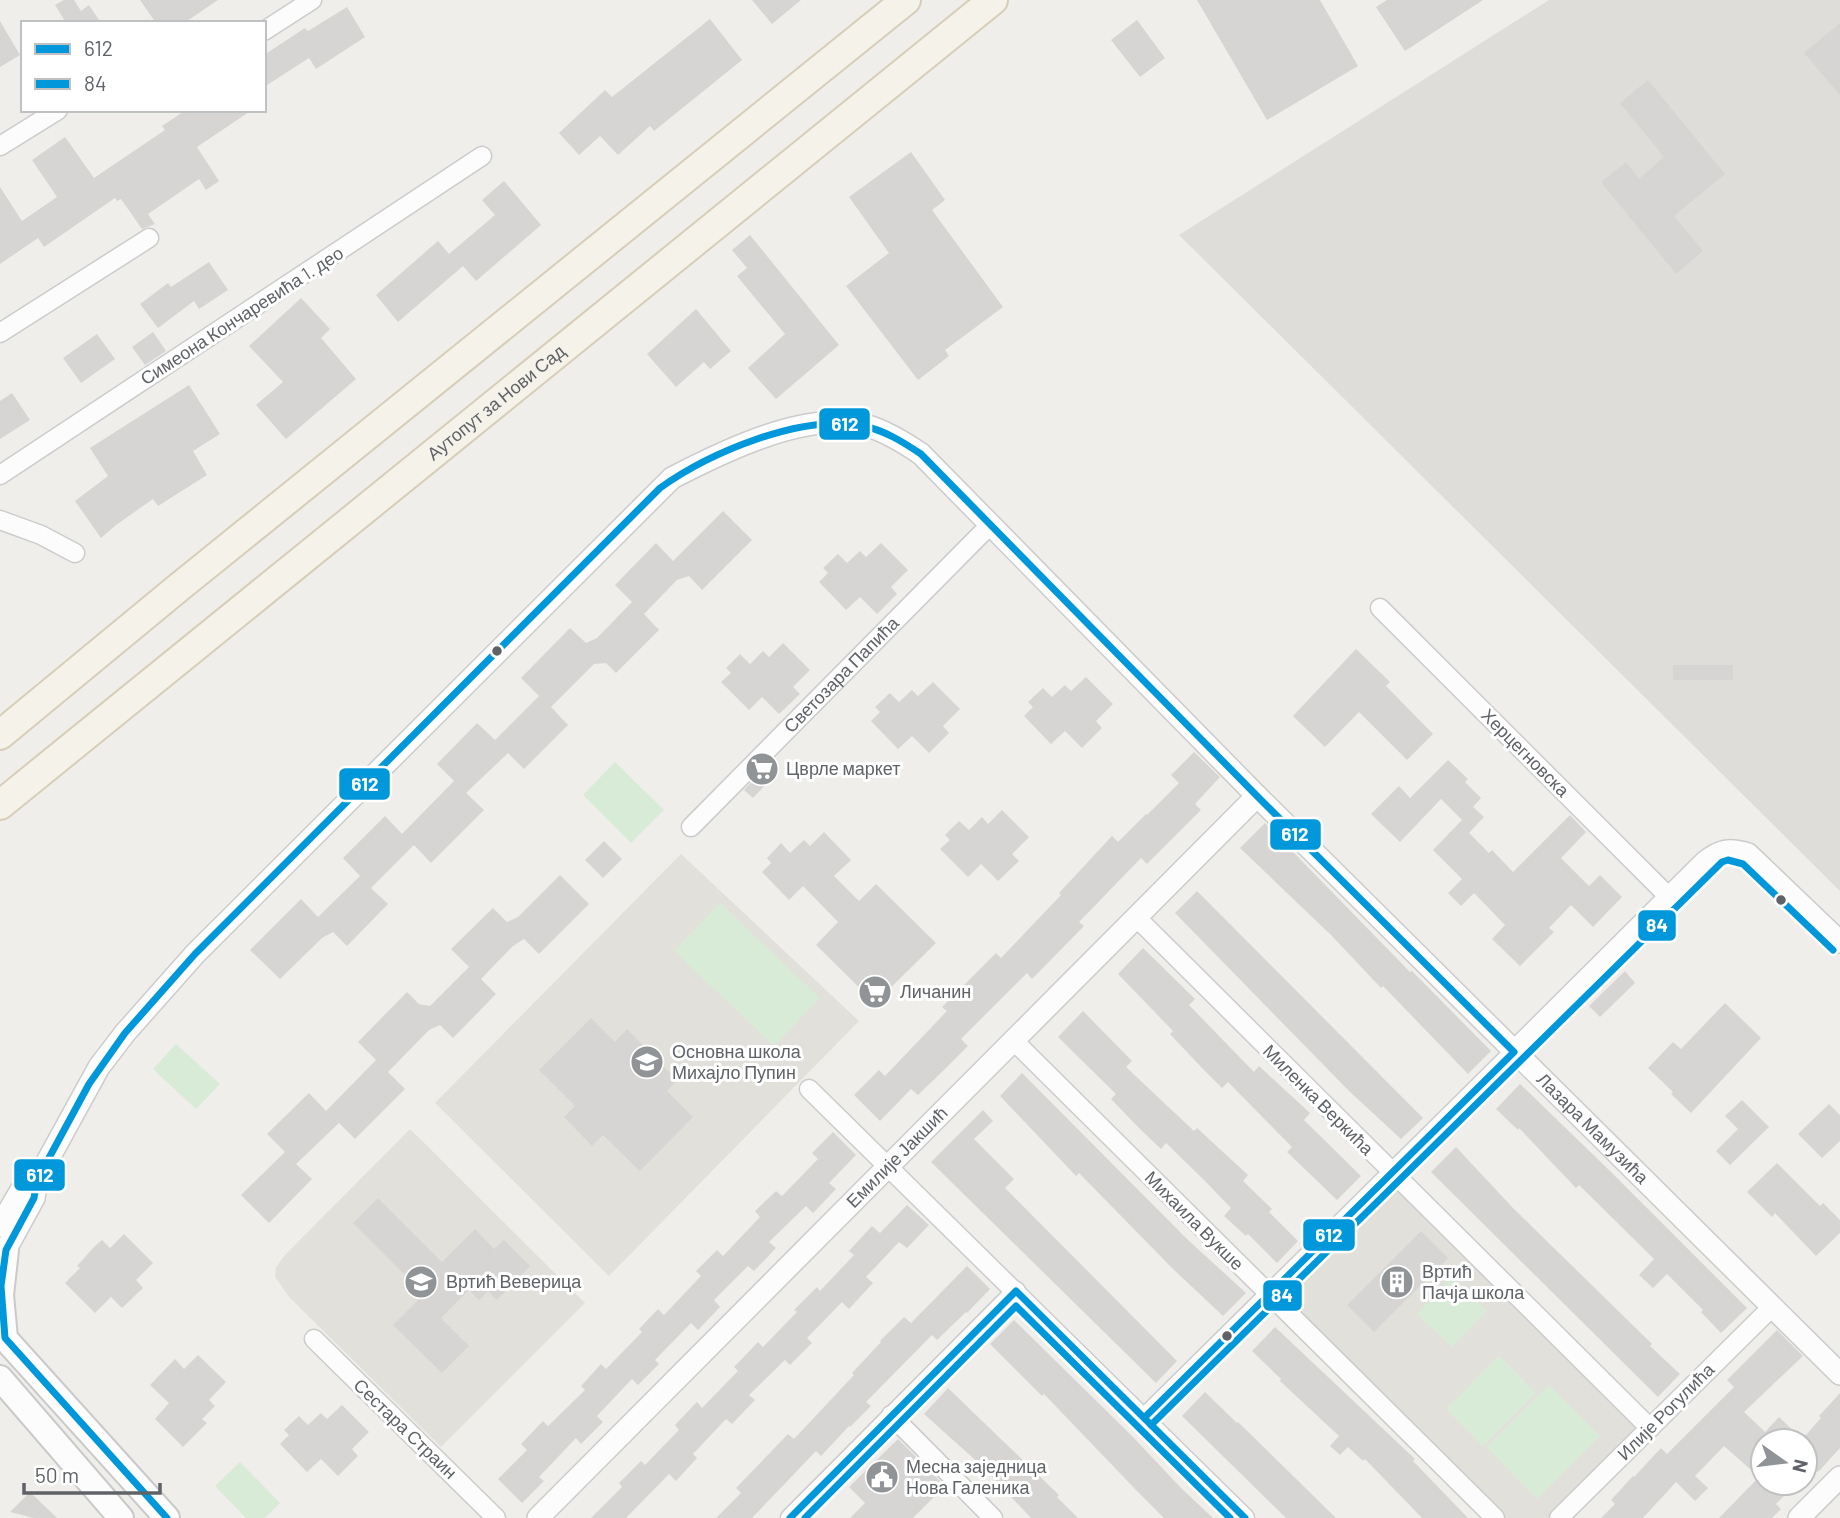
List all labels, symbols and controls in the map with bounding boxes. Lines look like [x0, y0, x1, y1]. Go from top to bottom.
legend [21, 21, 266, 112]
text: 612 [84, 35, 113, 60]
text: 84 [84, 70, 107, 95]
street label: Симеона Кончаревића 1. део [136, 241, 347, 389]
street label: Аутопут за Нови Сад [422, 339, 570, 464]
line badge: 612 [818, 407, 871, 441]
text: 612 [831, 412, 859, 435]
street label: Светозара Папића [779, 611, 904, 737]
unlabelled marker [490, 644, 504, 658]
street label: Херцегновска [1477, 704, 1575, 802]
supermarket icon: Цврле маркет [743, 750, 781, 788]
place label: Цврле маркет [786, 757, 901, 779]
line badge: 612 [338, 767, 391, 801]
text: 612 [351, 772, 379, 795]
line badge: 612 [1269, 818, 1322, 851]
text: 612 [1281, 822, 1309, 845]
unlabelled marker [1774, 893, 1788, 907]
line badge: 84 [1637, 909, 1677, 942]
text: 84 [1646, 913, 1668, 936]
supermarket icon: Личанин [856, 973, 894, 1011]
place label: Личанин [900, 980, 971, 1002]
street label: Миленка Веркића [1259, 1039, 1379, 1160]
place label: Основна школа Михајло Пупин [672, 1040, 802, 1083]
school or university icon: Основна школа Михајло Пупин [628, 1043, 666, 1081]
street label: Лазара Мамузића [1533, 1068, 1654, 1189]
street label: Емилије Јакшић [841, 1101, 952, 1212]
line badge: 612 [13, 1158, 66, 1192]
text: 612 [26, 1163, 54, 1186]
street label: Михаила Вукше [1141, 1166, 1249, 1274]
line badge: 612 [1302, 1218, 1356, 1252]
text: 612 [1315, 1223, 1343, 1246]
place label: Вртић Пачја школа [1422, 1260, 1525, 1303]
school or university icon: Вртић Веверица [402, 1263, 440, 1301]
building icon: Вртић Пачја школа [1378, 1263, 1416, 1301]
place label: Вртић Веверица [446, 1270, 582, 1292]
line badge: 84 [1262, 1279, 1303, 1312]
text: 84 [1271, 1283, 1293, 1306]
unlabelled marker [1220, 1329, 1234, 1343]
street label: Илије Рогулића [1612, 1358, 1719, 1464]
street label: Сестара Страин [350, 1373, 462, 1483]
north arrow [1749, 1427, 1819, 1497]
scale bar [24, 1452, 161, 1496]
place label: Месна заједница Нова Галеника [906, 1455, 1047, 1498]
text: N [1788, 1457, 1814, 1475]
public building icon: Месна заједница Нова Галеника [863, 1458, 901, 1496]
text: 50 m [35, 1462, 79, 1487]

